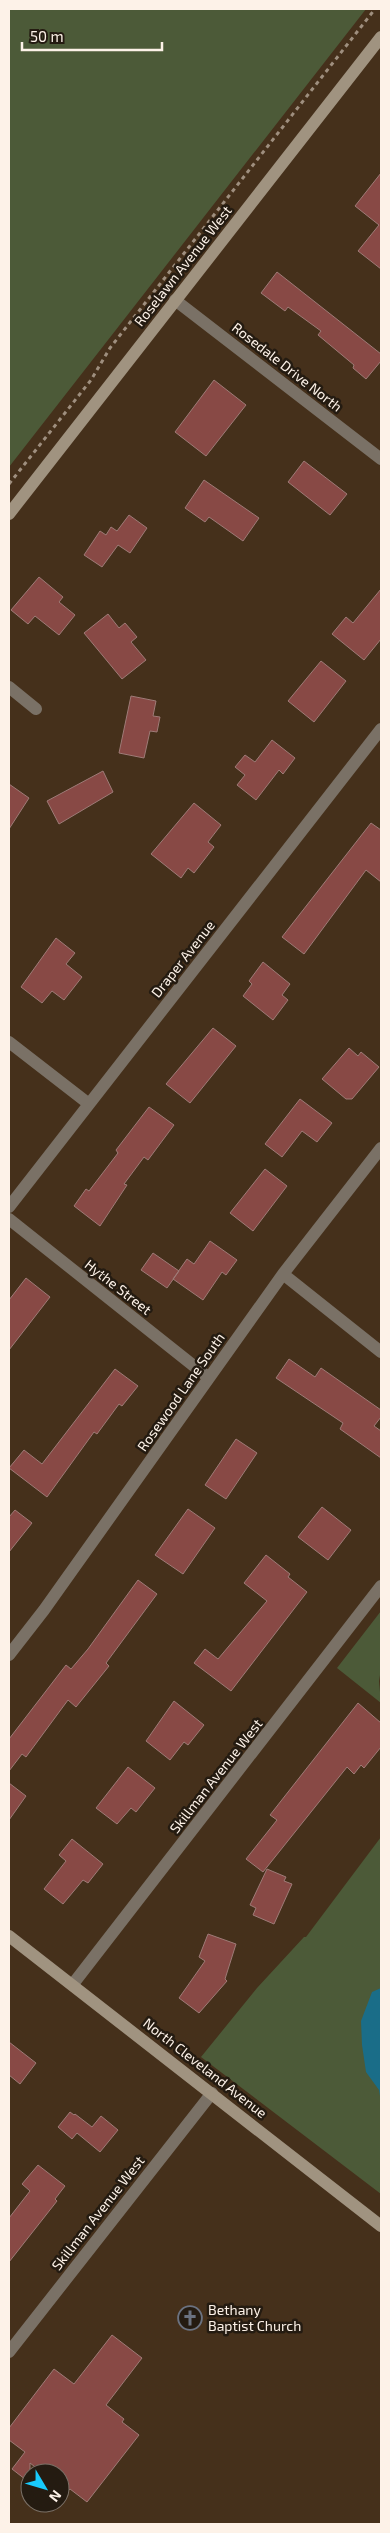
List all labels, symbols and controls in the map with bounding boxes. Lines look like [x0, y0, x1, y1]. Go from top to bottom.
scale bar [22, 20, 162, 52]
text: 50 m [30, 27, 64, 45]
street label: Roselawn Avenue West [130, 202, 235, 329]
street label: Rosedale Drive North [229, 318, 346, 415]
street label: Draper Avenue [147, 917, 218, 1001]
street label: Hythe Street [82, 1255, 155, 1318]
street label: Rosewood Lane South [133, 1329, 228, 1454]
street label: Skillman Avenue West [166, 1715, 266, 1836]
street label: North Cleveland Avenue [140, 2014, 271, 2121]
street label: Skillman Avenue West [48, 2152, 148, 2273]
place label: Bethany Baptist Church [208, 2301, 301, 2334]
church icon: Bethany Baptist Church [177, 2305, 203, 2331]
north arrow [20, 2463, 70, 2513]
text: N [46, 2487, 65, 2506]

